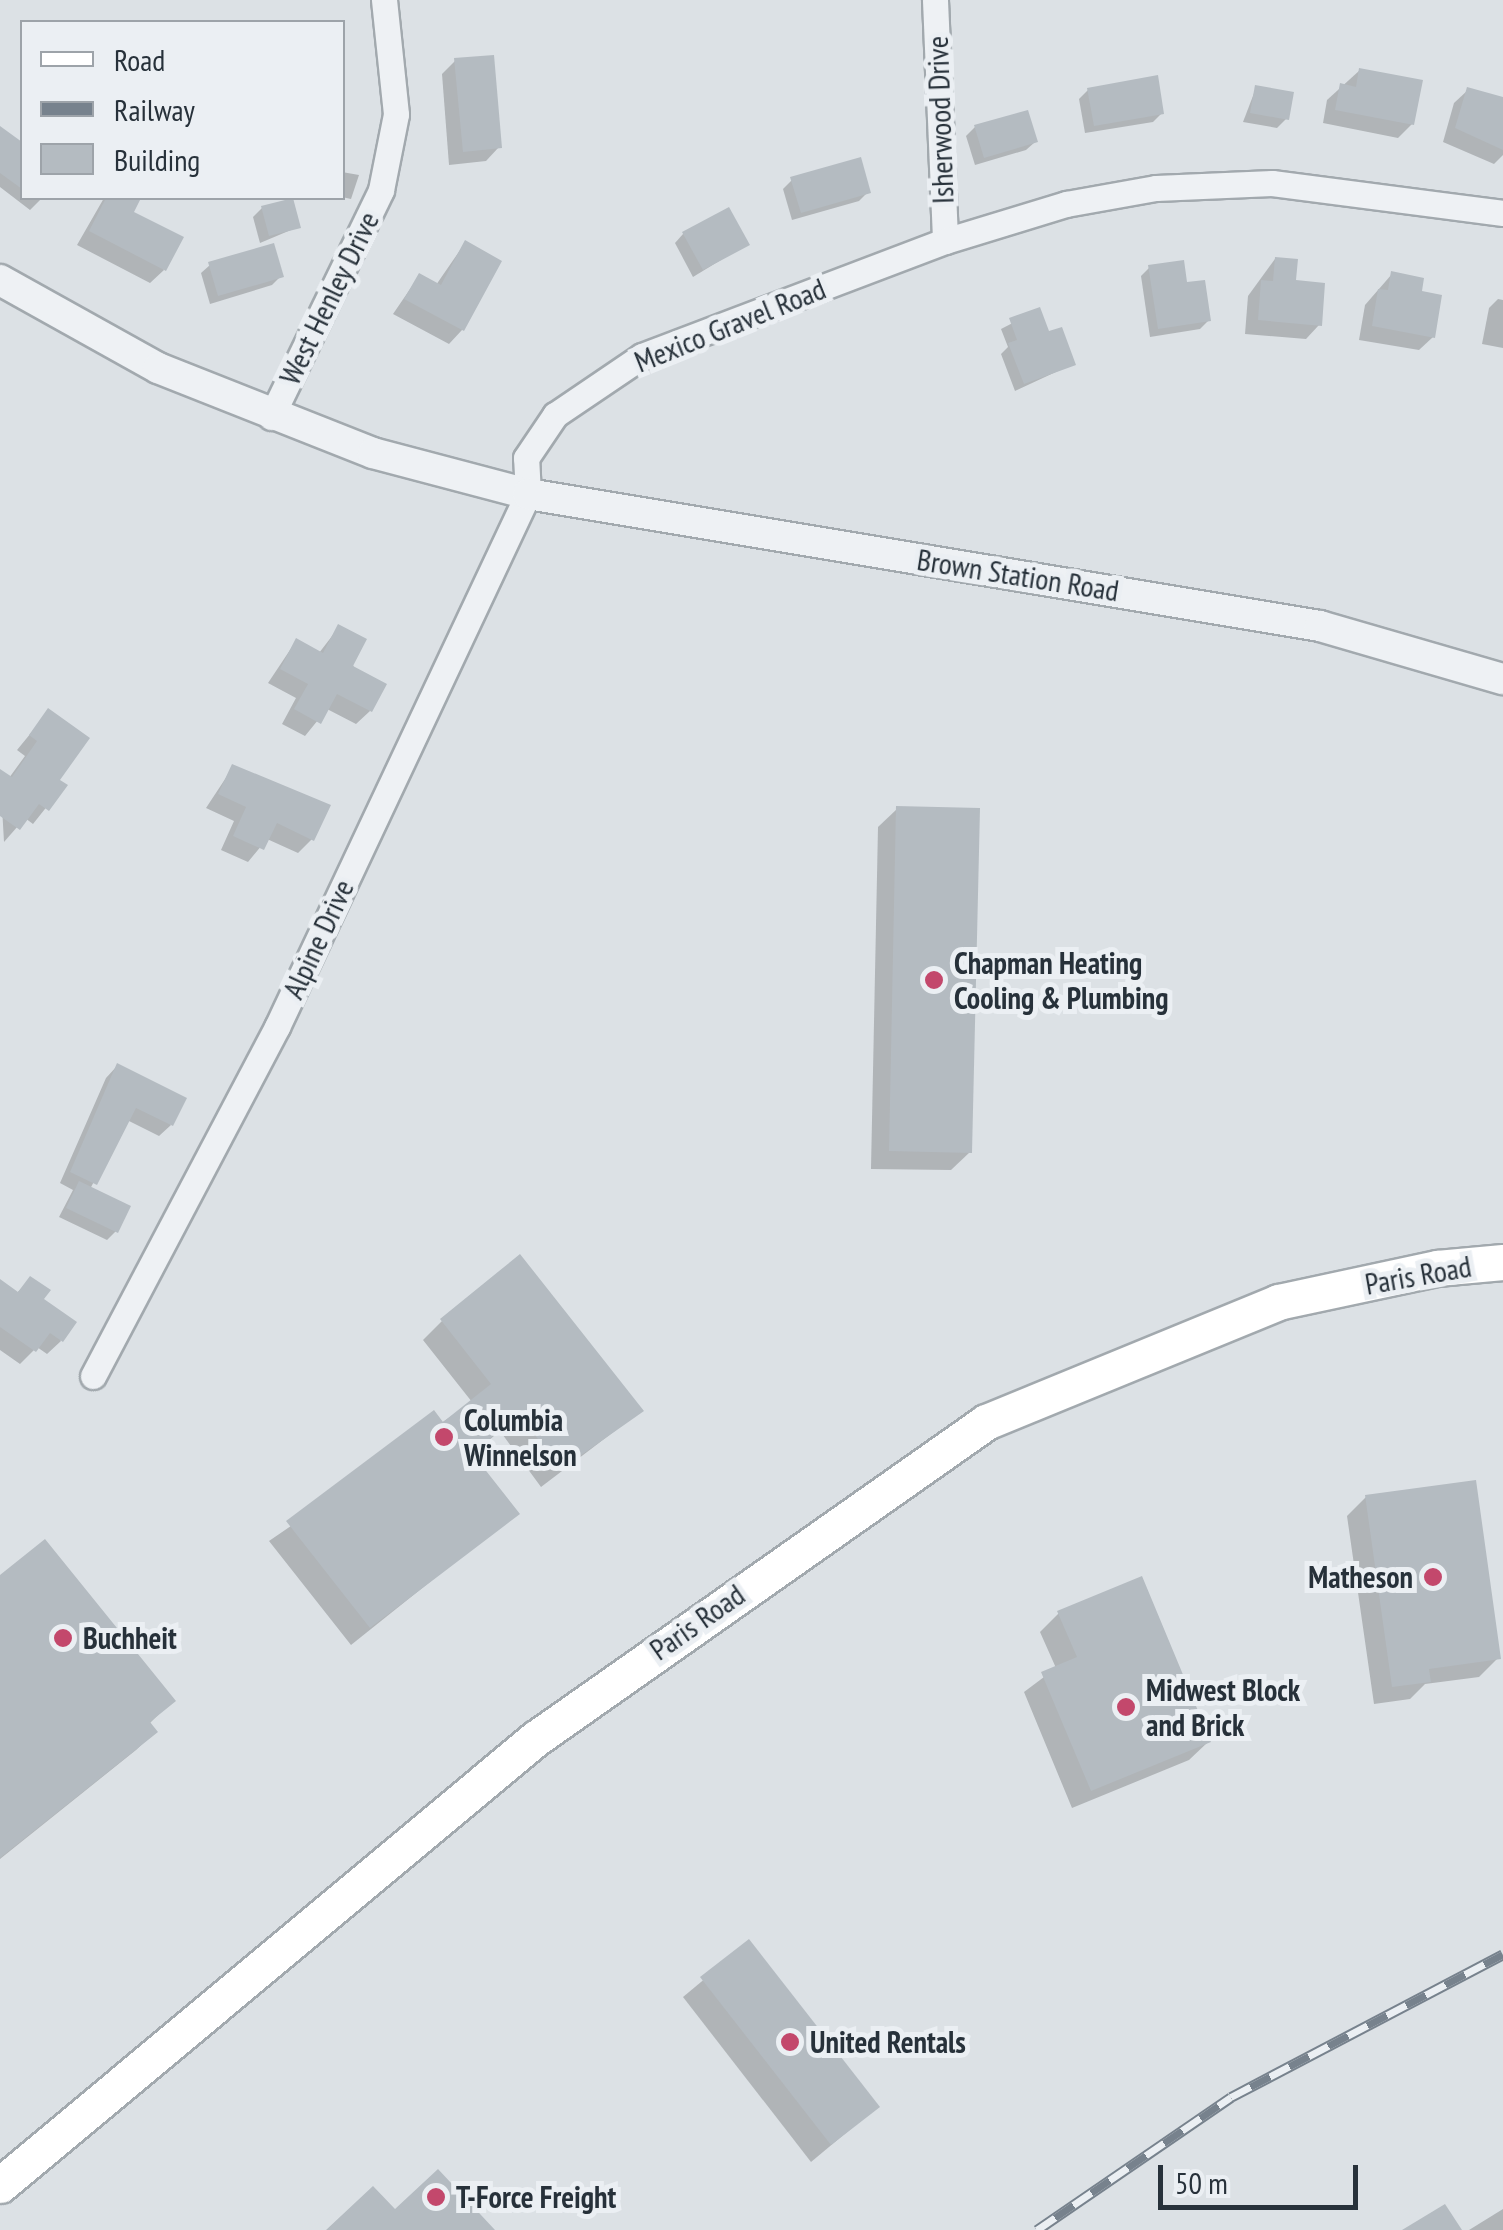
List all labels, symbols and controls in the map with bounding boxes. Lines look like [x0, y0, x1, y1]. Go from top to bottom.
legend [20, 20, 345, 200]
street label: Isherwood Drive [919, 35, 961, 205]
text: Road [114, 40, 165, 79]
text: Railway [114, 90, 195, 129]
text: Building [114, 140, 200, 179]
street label: West Henley Drive [271, 205, 387, 391]
street label: Mexico Gravel Road [629, 270, 831, 380]
street label: Brown Station Road [915, 541, 1121, 609]
street label: Alpine Drive [275, 874, 361, 1004]
place label: Chapman Heating Cooling & Plumbing [954, 945, 1168, 1016]
marker: Chapman Heating Cooling & Plumbing [923, 969, 945, 991]
street label: Paris Road [1362, 1248, 1474, 1302]
place label: Columbia Winnelson [464, 1402, 577, 1472]
marker: Columbia Winnelson [433, 1426, 455, 1448]
place label: Matheson [1308, 1559, 1413, 1595]
marker: Matheson [1422, 1566, 1444, 1588]
street label: Paris Road [643, 1577, 751, 1667]
place label: Buchheit [83, 1620, 177, 1656]
marker: Buchheit [52, 1627, 74, 1649]
place label: Midwest Block and Brick [1146, 1672, 1300, 1742]
marker: Midwest Block and Brick [1115, 1696, 1137, 1718]
place label: United Rentals [810, 2024, 966, 2060]
marker: United Rentals [779, 2031, 801, 2053]
scale bar [1163, 2145, 1363, 2207]
text: 50 m [1175, 2163, 1228, 2202]
place label: T-Force Freight [456, 2179, 616, 2215]
marker: T-Force Freight [425, 2186, 447, 2208]

